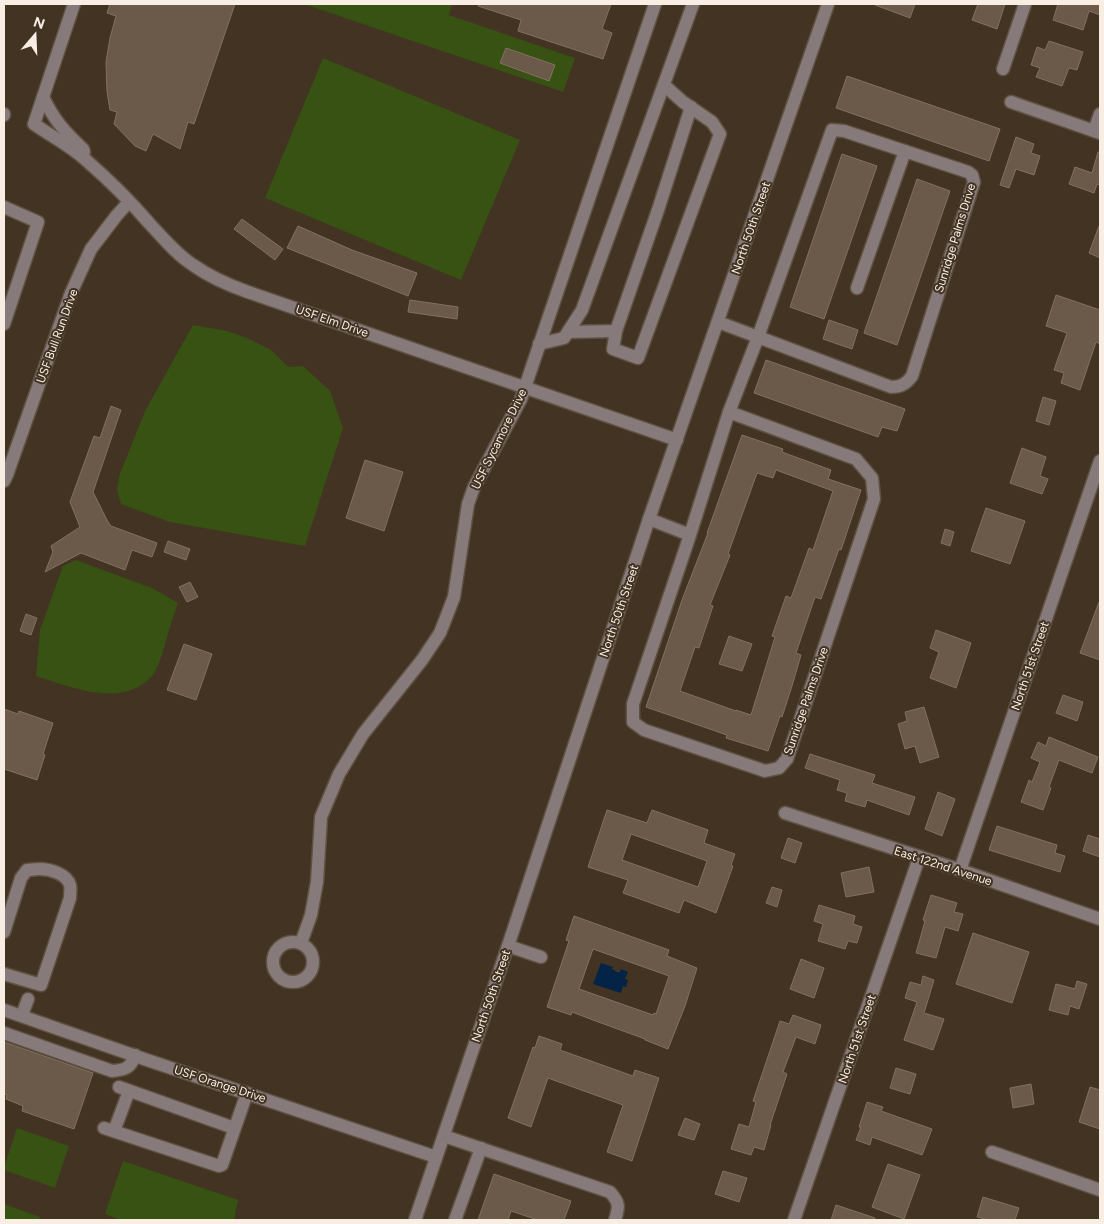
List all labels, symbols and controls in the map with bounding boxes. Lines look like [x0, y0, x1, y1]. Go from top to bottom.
north arrow [10, 10, 60, 60]
text: N [31, 13, 47, 33]
street label: North 50th Street [729, 179, 774, 276]
street label: Sunridge Palms Drive [932, 181, 978, 294]
street label: USF Bull Run Drive [33, 287, 81, 385]
street label: USF Elm Drive [294, 302, 371, 340]
street label: USF Sycamore Drive [469, 386, 530, 491]
street label: North 50th Street [597, 562, 642, 659]
street label: North 51st Street [1008, 619, 1052, 712]
street label: Sunridge Palms Drive [781, 645, 831, 757]
street label: East 122nd Avenue [892, 844, 994, 889]
street label: North 50th Street [469, 947, 514, 1044]
street label: North 51st Street [835, 992, 879, 1085]
street label: USF Orange Drive [172, 1063, 268, 1106]

